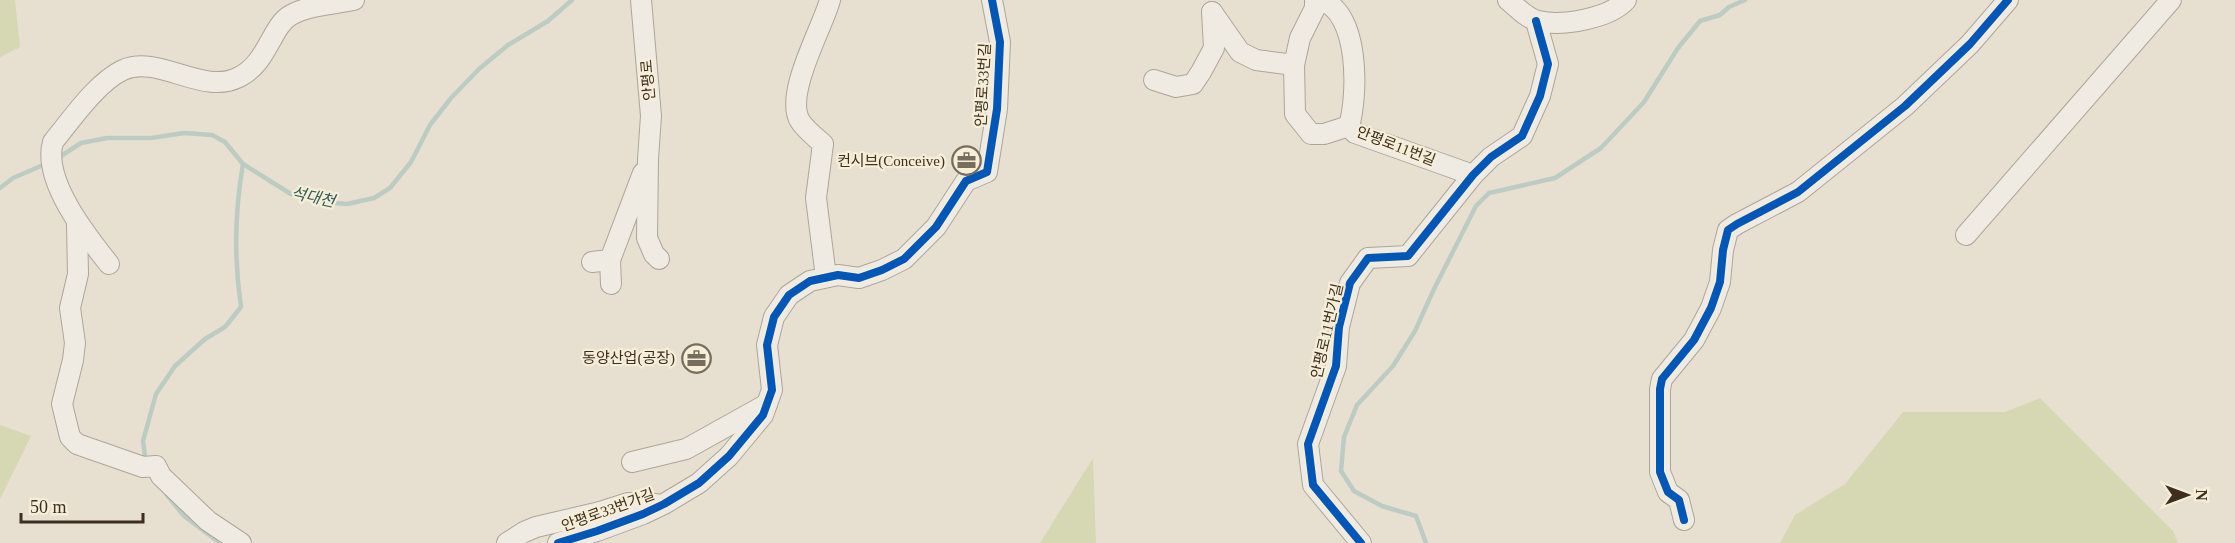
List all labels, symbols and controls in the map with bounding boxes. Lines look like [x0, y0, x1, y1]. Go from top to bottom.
street label: 안평로33번길 [973, 43, 993, 127]
street label: 안평로 [638, 59, 658, 101]
street label: 안평로11번길 [1354, 124, 1438, 168]
office icon: 컨시브(Conceive) [950, 145, 982, 177]
place label: 컨시브(Conceive) [837, 153, 945, 170]
water label: 석대천 [290, 184, 339, 210]
street label: 안평로11번가길 [1308, 282, 1346, 380]
office icon: 동양산업(공장) [680, 342, 712, 374]
place label: 동양산업(공장) [582, 350, 675, 367]
north arrow [2157, 465, 2217, 525]
scale bar [21, 486, 142, 524]
street label: 안평로33번가길 [559, 486, 657, 534]
text: N [2193, 489, 2210, 501]
text: 50 m [30, 497, 67, 517]

